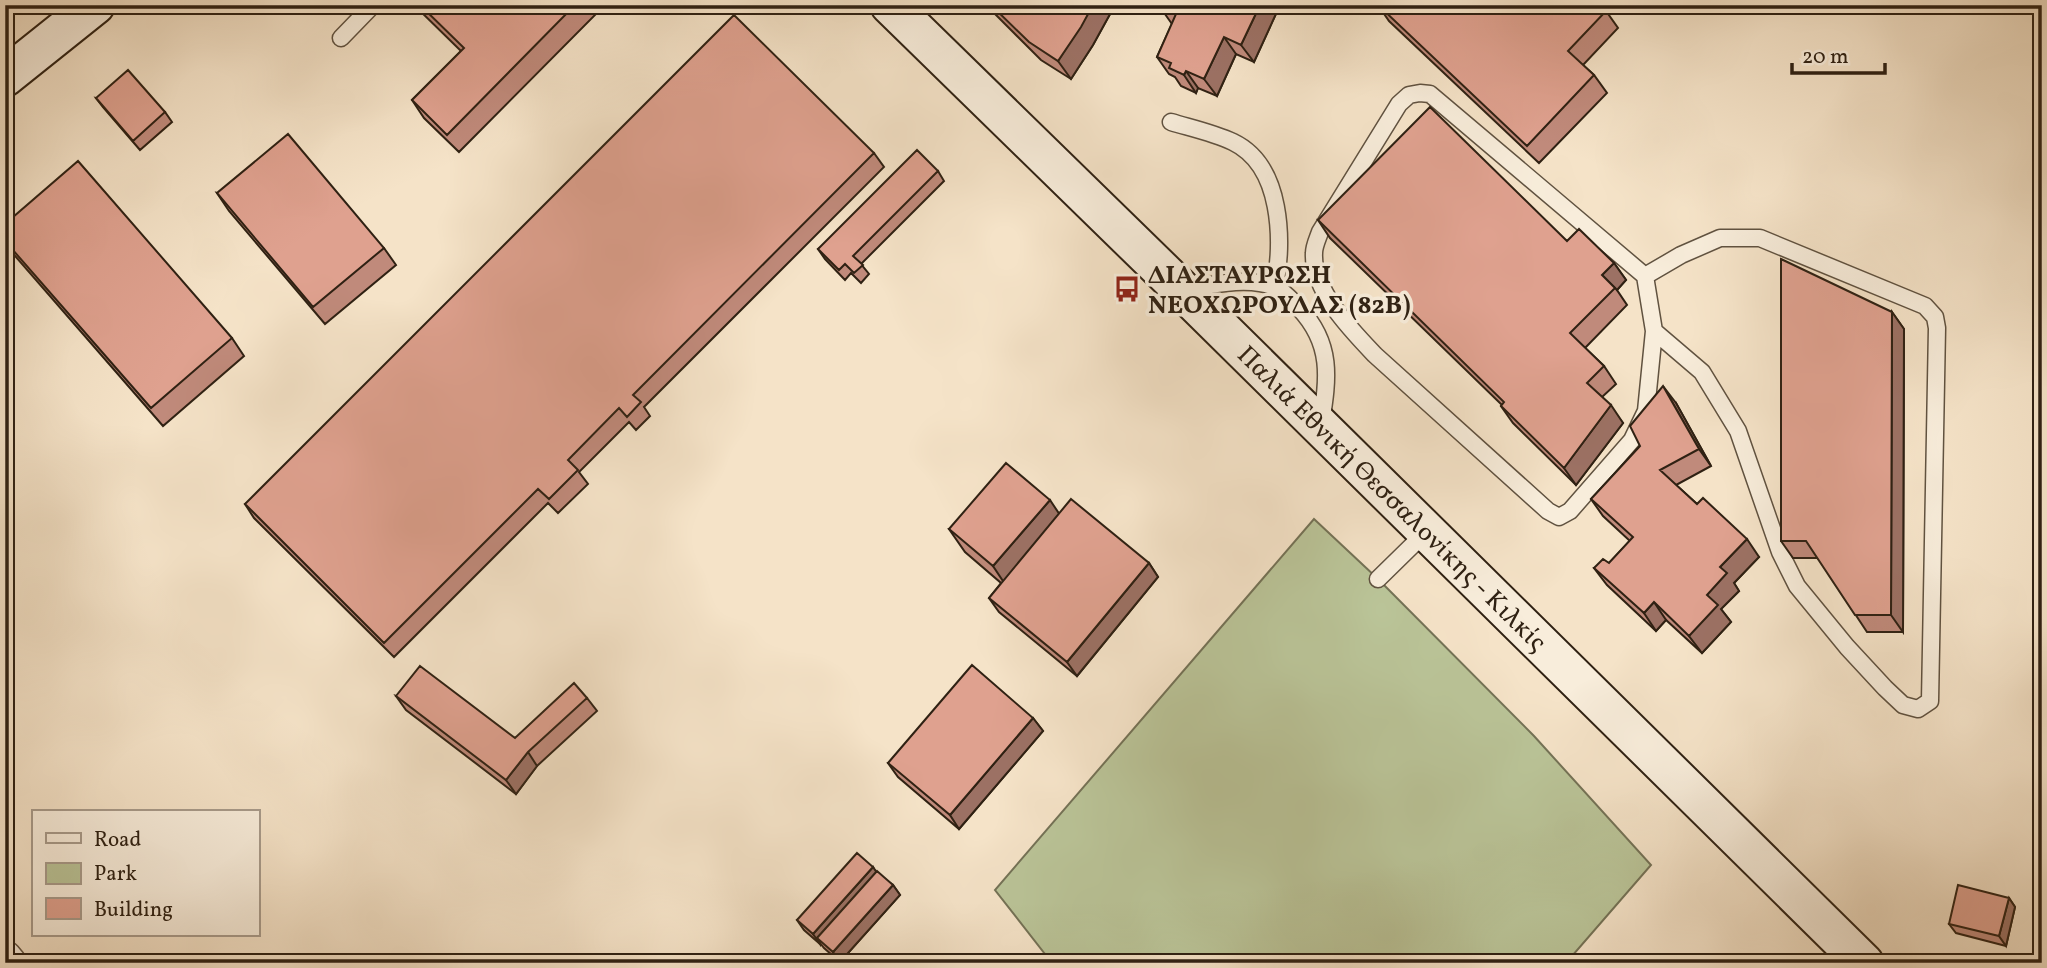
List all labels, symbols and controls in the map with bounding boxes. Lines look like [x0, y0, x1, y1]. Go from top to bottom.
scale bar [1792, 32, 1884, 76]
text: 20 m [1802, 43, 1848, 72]
place label: ΔΙΑΣΤΑΥΡΩΣΗ ΝΕΟΧΩΡΟΥΔΑΣ (82Β) [1148, 258, 1411, 324]
bus stop icon: ΔΙΑΣΤΑΥΡΩΣΗ ΝΕΟΧΩΡΟΥΔΑΣ (82Β) [1112, 274, 1142, 304]
street label: Παλιά Εθνική Θεσσαλονίκης - Κιλκίς [1228, 338, 1554, 660]
legend [32, 810, 259, 936]
text: Road [94, 826, 141, 855]
text: Park [94, 860, 137, 889]
text: Building [94, 896, 173, 925]

